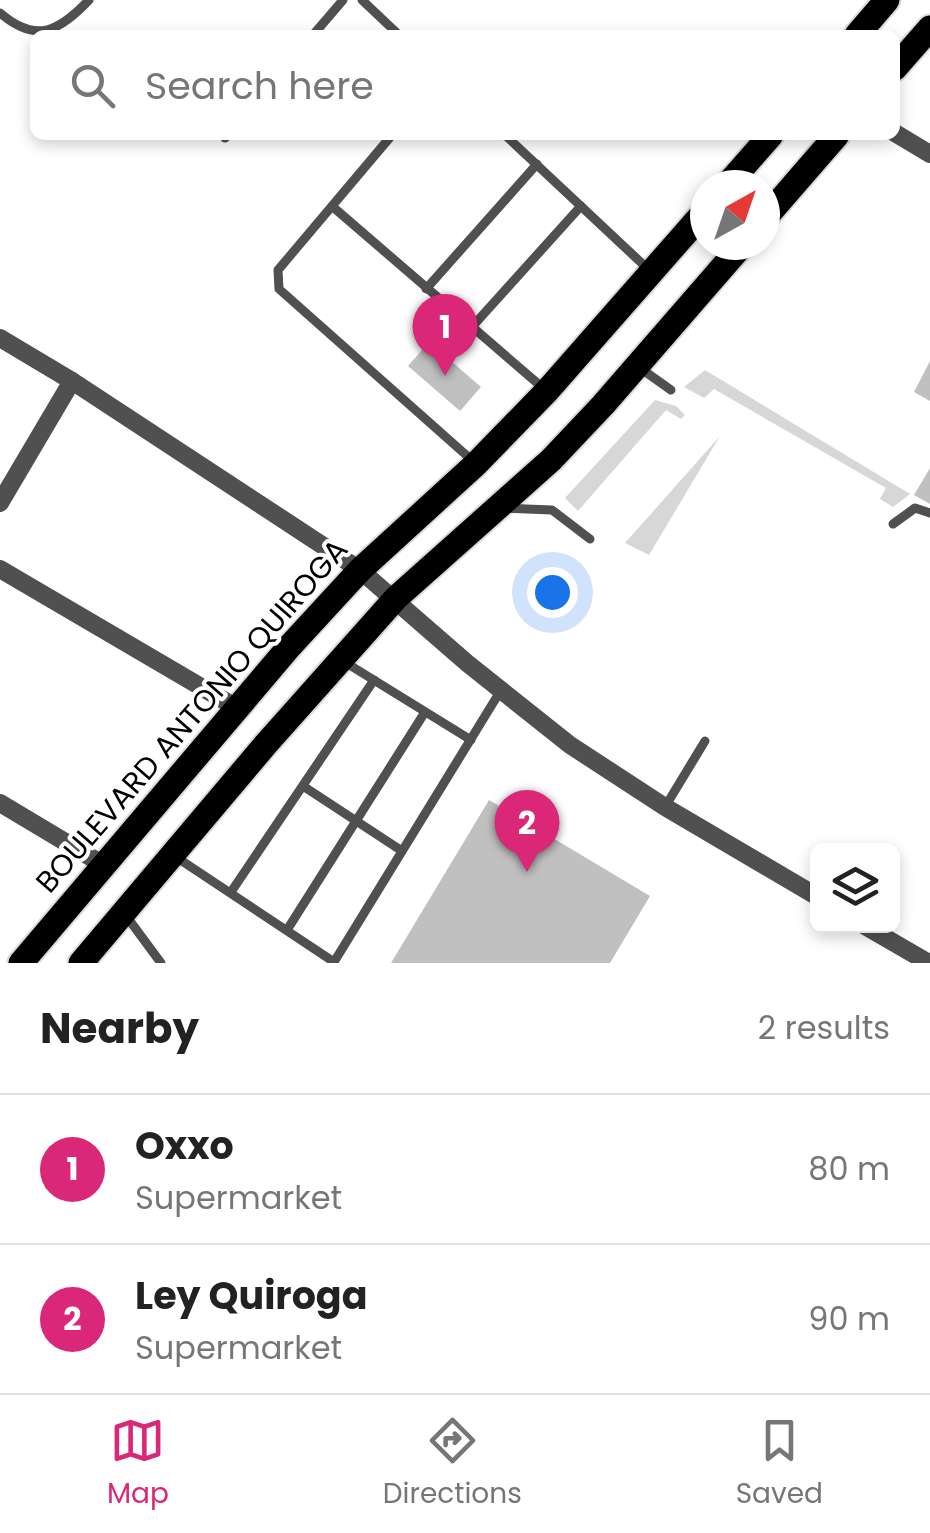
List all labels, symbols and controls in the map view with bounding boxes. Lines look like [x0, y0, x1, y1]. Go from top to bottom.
search box [30, 30, 900, 140]
icon: search [65, 58, 120, 113]
text: Search here [145, 59, 374, 112]
north arrow [690, 170, 780, 260]
pin: 1 [412, 294, 478, 376]
street label: BOULEVARD ANTONIO QUIROGA [26, 529, 358, 902]
your location [527, 567, 578, 618]
pin: 2 [494, 790, 560, 872]
map controls [810, 843, 900, 933]
button: layers [810, 843, 900, 933]
text: Nearby [40, 999, 199, 1058]
text: 2 results [758, 1005, 890, 1050]
text: Oxxo [135, 1119, 234, 1172]
text: 1 [66, 1146, 79, 1191]
text: 80 m [808, 1146, 890, 1191]
text: Supermarket [135, 1175, 342, 1220]
text: Ley Quiroga [135, 1269, 367, 1322]
text: 2 [63, 1296, 82, 1341]
text: 90 m [808, 1296, 890, 1341]
text: Supermarket [135, 1325, 342, 1370]
tab: Map [107, 1413, 169, 1515]
tab: Directions [383, 1413, 522, 1515]
tab: Saved [736, 1413, 823, 1515]

